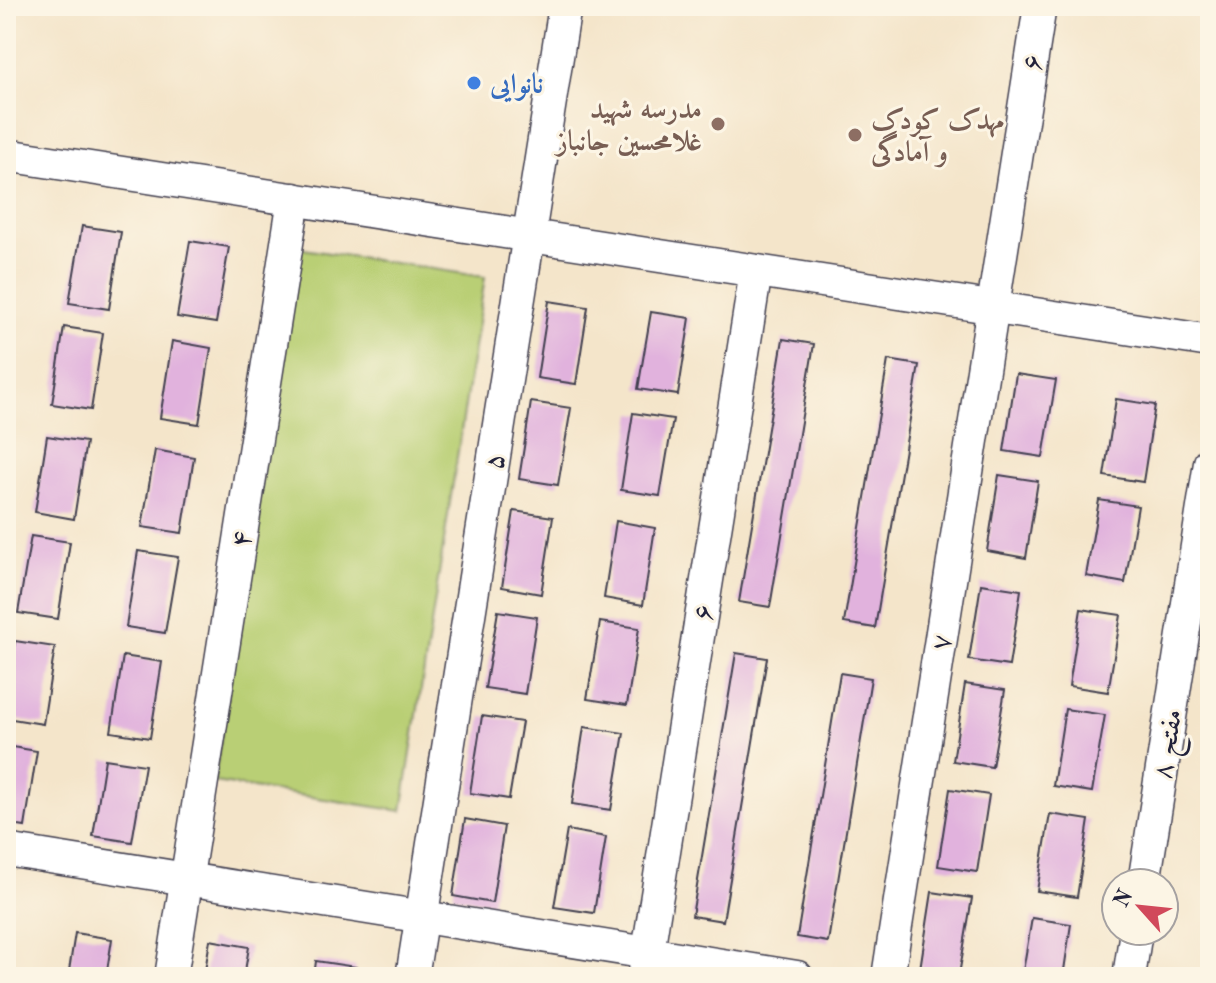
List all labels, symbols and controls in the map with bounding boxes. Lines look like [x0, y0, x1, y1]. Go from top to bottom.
street label: ۶ [1019, 52, 1049, 73]
place label: نانوایی [489, 71, 543, 103]
marker: نانوایی [465, 74, 483, 92]
place label: مدرسه شهید غلامحسین جانباز [553, 97, 702, 157]
place label: مهدک کودک و آمادگی [870, 107, 1004, 168]
marker: مدرسه شهید غلامحسین جانباز [709, 115, 727, 133]
marker: مهدک کودک و آمادگی [846, 126, 864, 144]
street label: ۵ [481, 451, 511, 472]
street label: ۴ [228, 529, 258, 550]
street label: ۶ [690, 602, 720, 623]
street label: ۷ [928, 632, 958, 653]
street label: ۸ مفتح [1150, 707, 1196, 783]
north arrow [1100, 867, 1180, 947]
text: N [1110, 886, 1138, 911]

